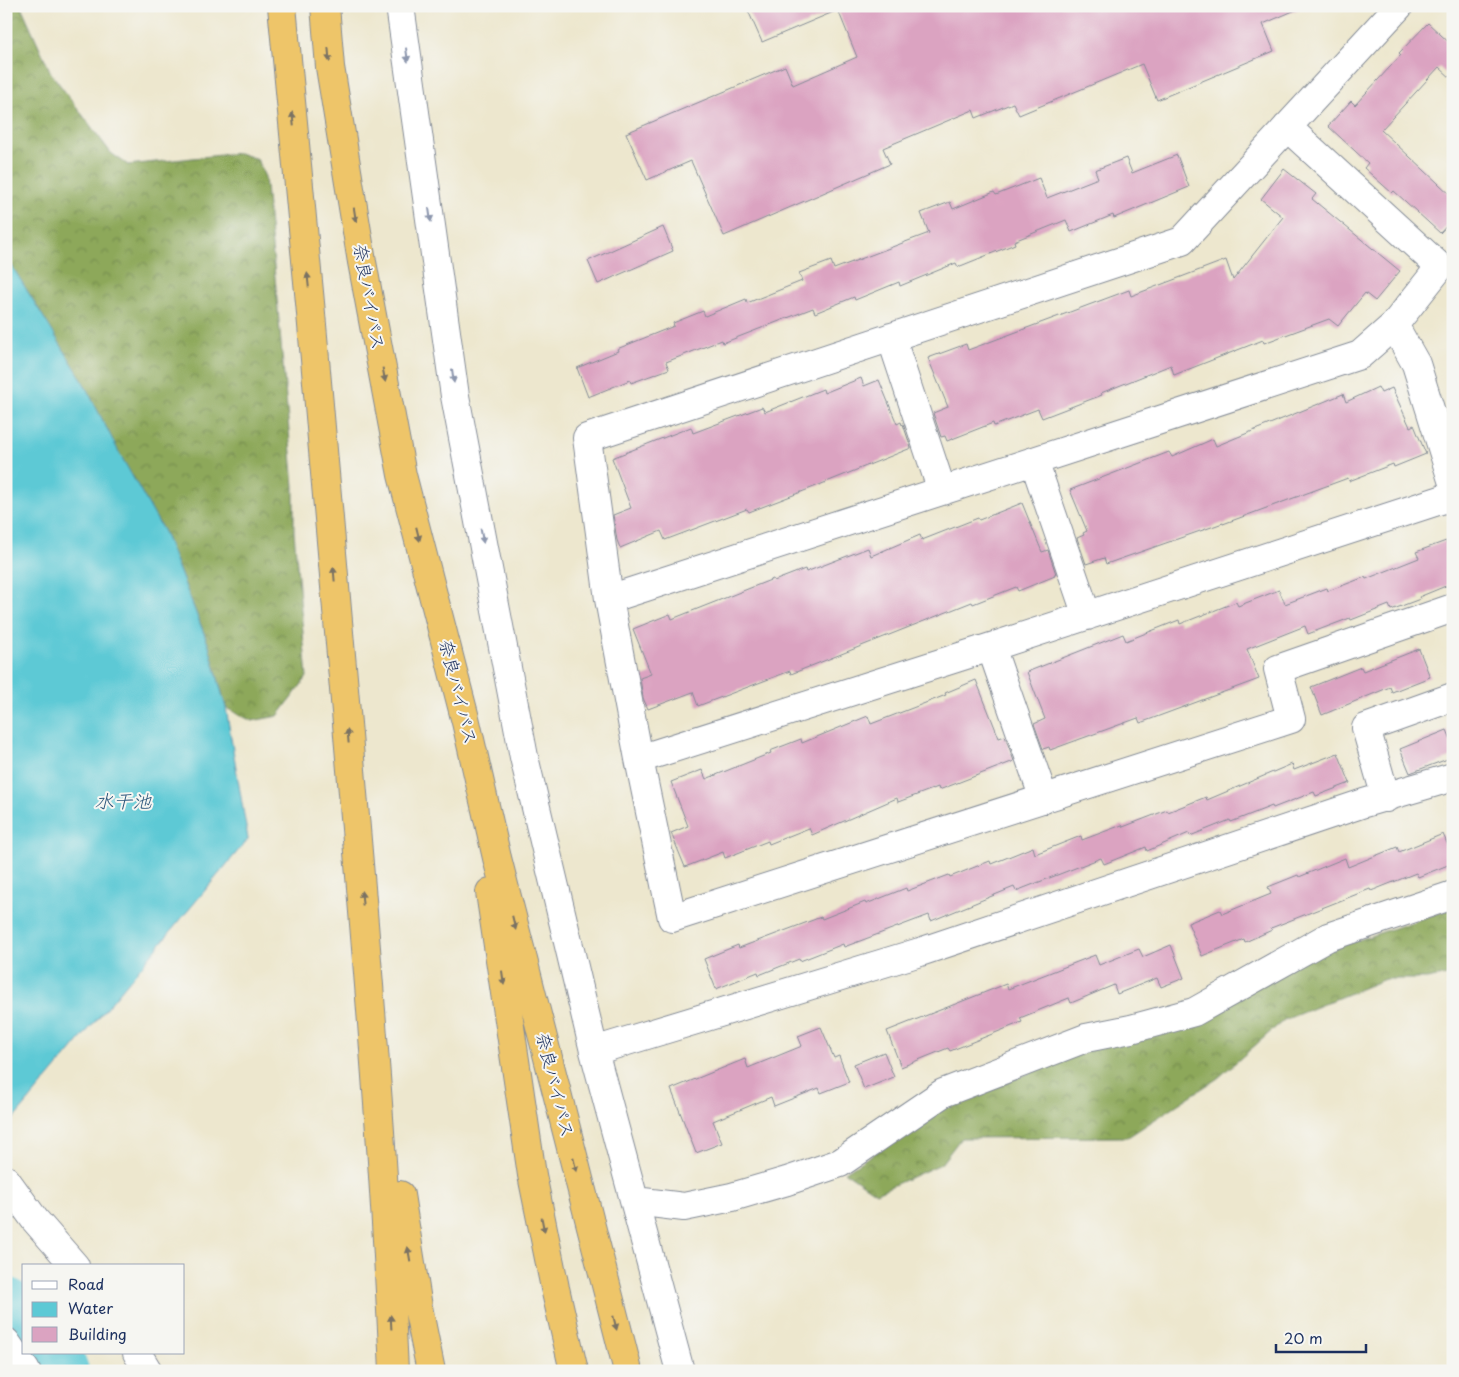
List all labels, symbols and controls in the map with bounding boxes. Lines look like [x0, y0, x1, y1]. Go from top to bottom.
one-way arrow [326, 47, 334, 63]
one-way arrow [403, 47, 411, 63]
one-way arrow [288, 110, 296, 126]
one-way arrow [351, 208, 359, 224]
one-way arrow [426, 208, 434, 224]
street label: 奈良バイパス [348, 241, 393, 352]
one-way arrow [304, 272, 312, 288]
one-way arrow [380, 368, 388, 384]
one-way arrow [449, 369, 457, 385]
one-way arrow [414, 527, 422, 542]
one-way arrow [478, 528, 486, 544]
one-way arrow [330, 566, 338, 582]
street label: 奈良バイパス [433, 636, 486, 747]
one-way arrow [344, 728, 352, 744]
water label: 水干池 [94, 786, 152, 814]
one-way arrow [358, 890, 366, 906]
one-way arrow [510, 915, 518, 930]
one-way arrow [499, 971, 507, 987]
street label: 奈良バイパス [530, 1029, 583, 1140]
one-way arrow [572, 1158, 580, 1173]
one-way arrow [539, 1217, 547, 1233]
one-way arrow [405, 1246, 413, 1262]
legend [22, 1264, 185, 1354]
text: Road [68, 1272, 104, 1295]
text: Water [68, 1296, 113, 1319]
one-way arrow [387, 1314, 395, 1330]
one-way arrow [612, 1315, 620, 1330]
text: Building [68, 1322, 127, 1345]
scale bar [1276, 1322, 1366, 1354]
text: 20 m [1284, 1326, 1323, 1349]

